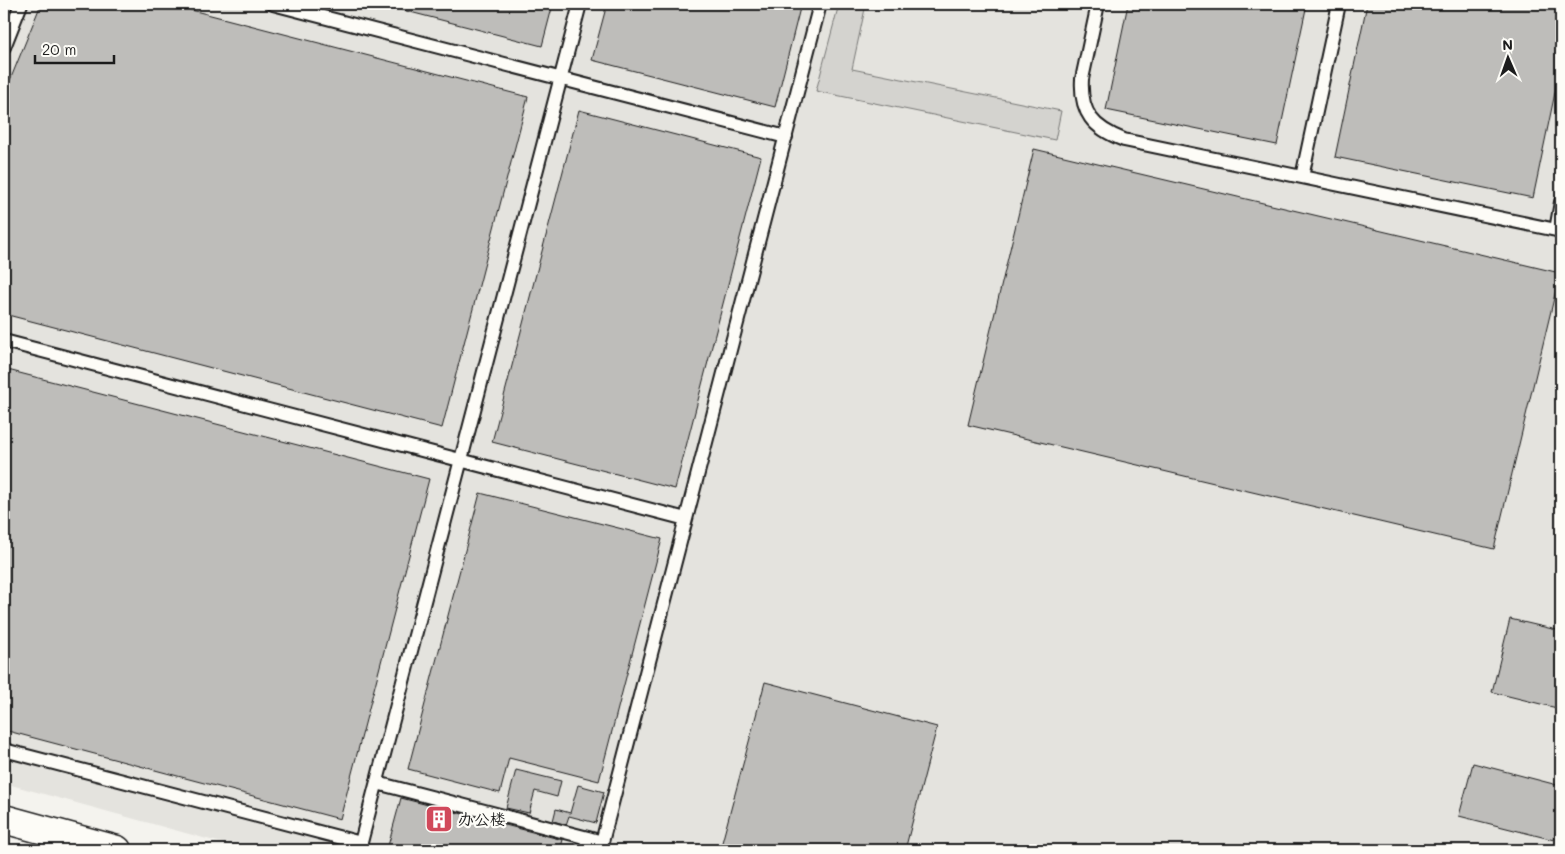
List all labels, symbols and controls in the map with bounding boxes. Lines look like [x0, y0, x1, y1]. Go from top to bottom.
scale bar [35, 32, 114, 64]
north arrow [1482, 32, 1532, 82]
text: N [1502, 35, 1513, 54]
text: 20 m [42, 39, 76, 59]
building icon: 办公楼 [424, 804, 454, 834]
place label: 办公楼 [458, 808, 506, 829]

